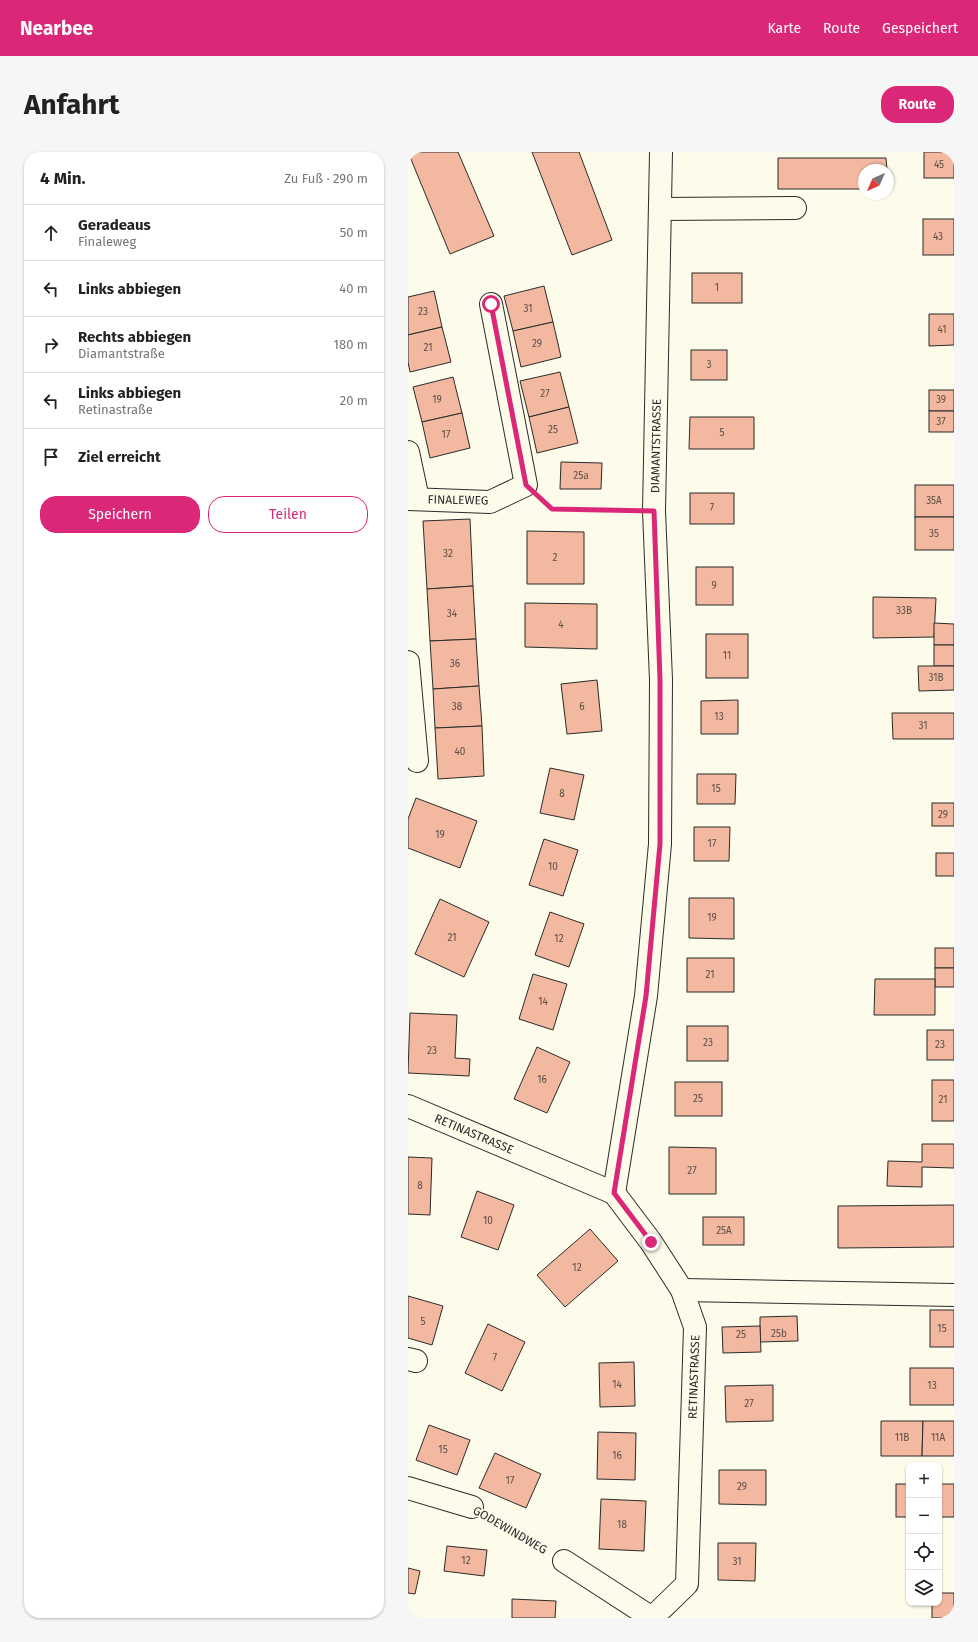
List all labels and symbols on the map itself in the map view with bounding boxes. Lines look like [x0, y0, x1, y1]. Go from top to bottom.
house number: 45 [934, 159, 944, 171]
north arrow [858, 164, 894, 200]
house number: 43 [933, 231, 943, 243]
house number: 1 [715, 282, 719, 294]
route start [482, 295, 500, 313]
house number: 31 [523, 303, 533, 315]
house number: 23 [418, 306, 428, 318]
house number: 41 [937, 324, 947, 336]
house number: 29 [532, 338, 542, 350]
house number: 21 [423, 342, 433, 354]
house number: 3 [707, 359, 712, 371]
house number: 27 [540, 388, 550, 400]
house number: 19 [432, 394, 442, 406]
house number: 39 [936, 394, 946, 406]
street label: DIAMANTSTRASSE [648, 399, 664, 493]
house number: 37 [936, 416, 946, 428]
house number: 25 [548, 424, 558, 436]
house number: 5 [719, 427, 725, 439]
house number: 17 [442, 429, 451, 441]
house number: 25a [573, 470, 589, 482]
street label: FINALEWEG [428, 492, 488, 508]
house number: 35A [926, 495, 942, 507]
house number: 7 [710, 502, 715, 514]
house number: 35 [929, 528, 939, 540]
house number: 32 [443, 548, 453, 560]
house number: 2 [553, 552, 558, 564]
house number: 9 [711, 580, 717, 592]
house number: 33B [896, 605, 912, 617]
house number: 34 [447, 608, 458, 620]
house number: 4 [558, 619, 564, 631]
house number: 11 [723, 650, 731, 662]
house number: 36 [450, 658, 460, 670]
house number: 31B [928, 672, 944, 684]
house number: 38 [452, 701, 463, 713]
house number: 6 [579, 701, 585, 713]
house number: 13 [714, 711, 724, 723]
house number: 31 [918, 720, 928, 732]
house number: 40 [455, 746, 466, 758]
house number: 15 [711, 783, 721, 795]
house number: 8 [559, 788, 565, 800]
house number: 29 [938, 809, 948, 821]
house number: 19 [435, 829, 445, 841]
house number: 17 [708, 838, 717, 850]
house number: 10 [548, 861, 558, 873]
house number: 19 [707, 912, 717, 924]
house number: 21 [447, 932, 457, 944]
house number: 12 [554, 933, 564, 945]
house number: 21 [705, 969, 715, 981]
house number: 14 [538, 996, 549, 1008]
house number: 23 [703, 1037, 713, 1049]
house number: 23 [935, 1039, 945, 1051]
house number: 23 [427, 1045, 437, 1057]
house number: 16 [537, 1074, 547, 1086]
house number: 25 [693, 1093, 703, 1105]
house number: 21 [938, 1094, 948, 1106]
street label: RETINASTRASSE [432, 1111, 516, 1157]
house number: 27 [687, 1165, 697, 1177]
house number: 8 [417, 1180, 423, 1192]
house number: 10 [483, 1215, 493, 1227]
house number: 25A [716, 1225, 732, 1237]
route end [642, 1233, 660, 1251]
house number: 12 [572, 1262, 582, 1274]
house number: 5 [420, 1316, 426, 1328]
house number: 15 [937, 1323, 947, 1335]
house number: 25b [771, 1328, 787, 1340]
house number: 25 [736, 1329, 746, 1341]
street label: RETINASTRASSE [686, 1335, 702, 1419]
house number: 7 [493, 1352, 498, 1364]
house number: 14 [612, 1379, 623, 1391]
house number: 13 [927, 1380, 937, 1392]
house number: 27 [744, 1398, 754, 1410]
house number: 11B [895, 1432, 909, 1444]
house number: 11A [931, 1432, 945, 1444]
house number: 15 [438, 1444, 448, 1456]
house number: 16 [612, 1450, 622, 1462]
house number: 17 [506, 1475, 515, 1487]
house number: 29 [737, 1481, 747, 1493]
street label: GODEWINDWEG [470, 1503, 550, 1557]
house number: 18 [617, 1519, 627, 1531]
house number: 12 [461, 1555, 471, 1567]
house number: 31 [732, 1556, 742, 1568]

